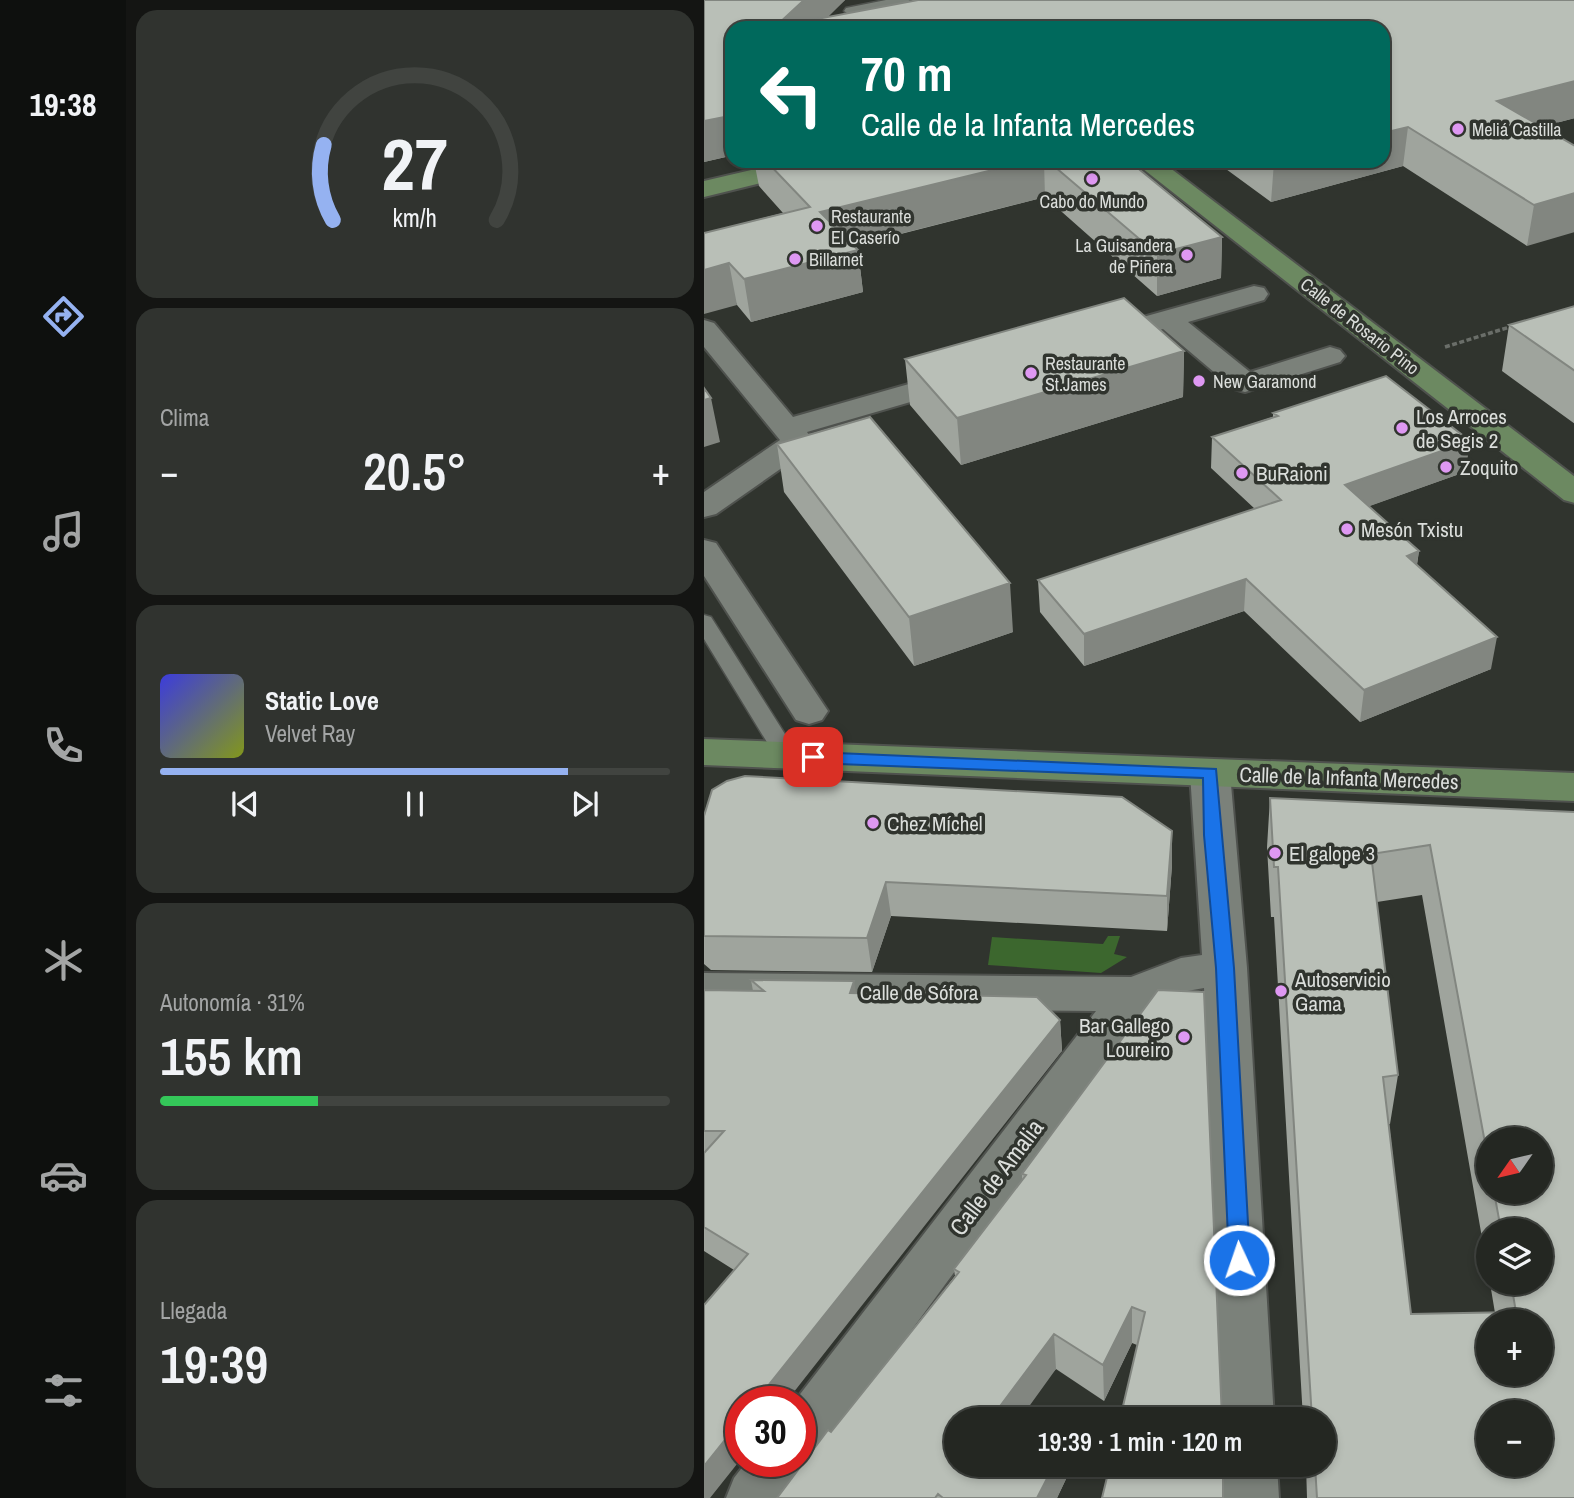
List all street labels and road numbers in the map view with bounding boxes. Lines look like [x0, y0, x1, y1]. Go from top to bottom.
street label: Calle de Rosario Pino [1295, 272, 1425, 380]
street label: Calle de la Infanta Mercedes [1239, 760, 1459, 796]
street label: Calle de Sófora [860, 978, 979, 1007]
street label: Calle de Amalia [942, 1112, 1050, 1242]

